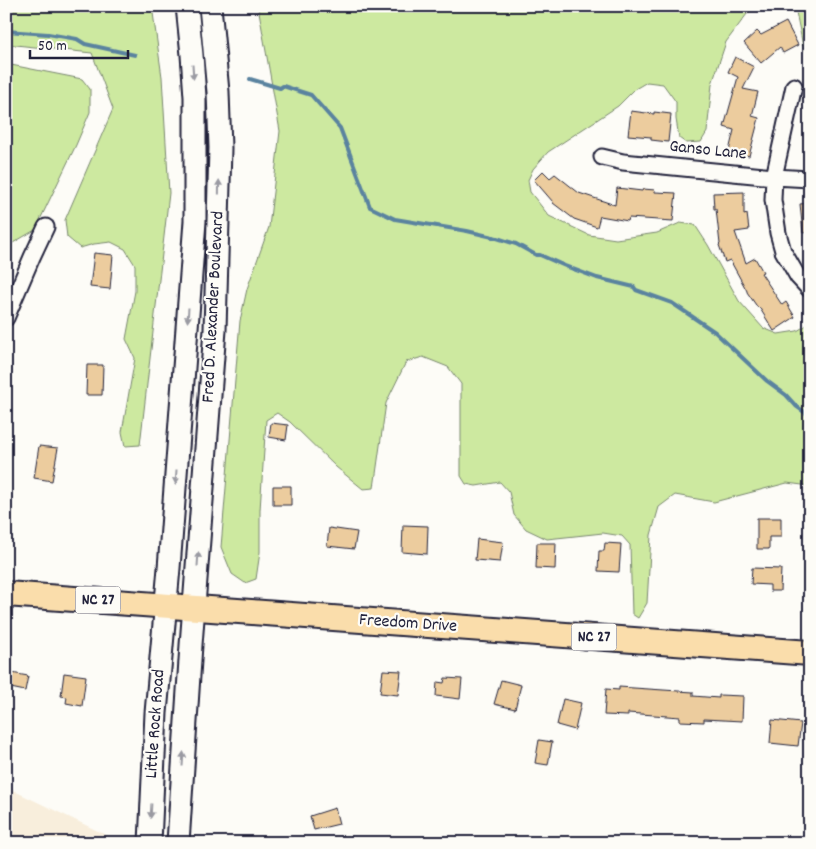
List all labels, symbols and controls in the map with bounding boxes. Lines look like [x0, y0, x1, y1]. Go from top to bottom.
scale bar [30, 28, 128, 60]
text: 50 m [38, 36, 67, 58]
one-way arrow [190, 64, 198, 80]
street label: Ganso Lane [668, 135, 748, 167]
one-way arrow [215, 179, 223, 195]
street label: Fred D. Alexander Boulevard [196, 211, 232, 403]
one-way arrow [184, 307, 192, 323]
one-way arrow [172, 469, 180, 485]
one-way arrow [194, 551, 202, 567]
road number: NC 27 [76, 586, 120, 614]
street label: Freedom Drive [358, 608, 458, 640]
road number: NC 27 [572, 624, 616, 650]
street label: Little Rock Road [140, 669, 172, 779]
one-way arrow [179, 751, 187, 767]
one-way arrow [147, 804, 155, 820]

